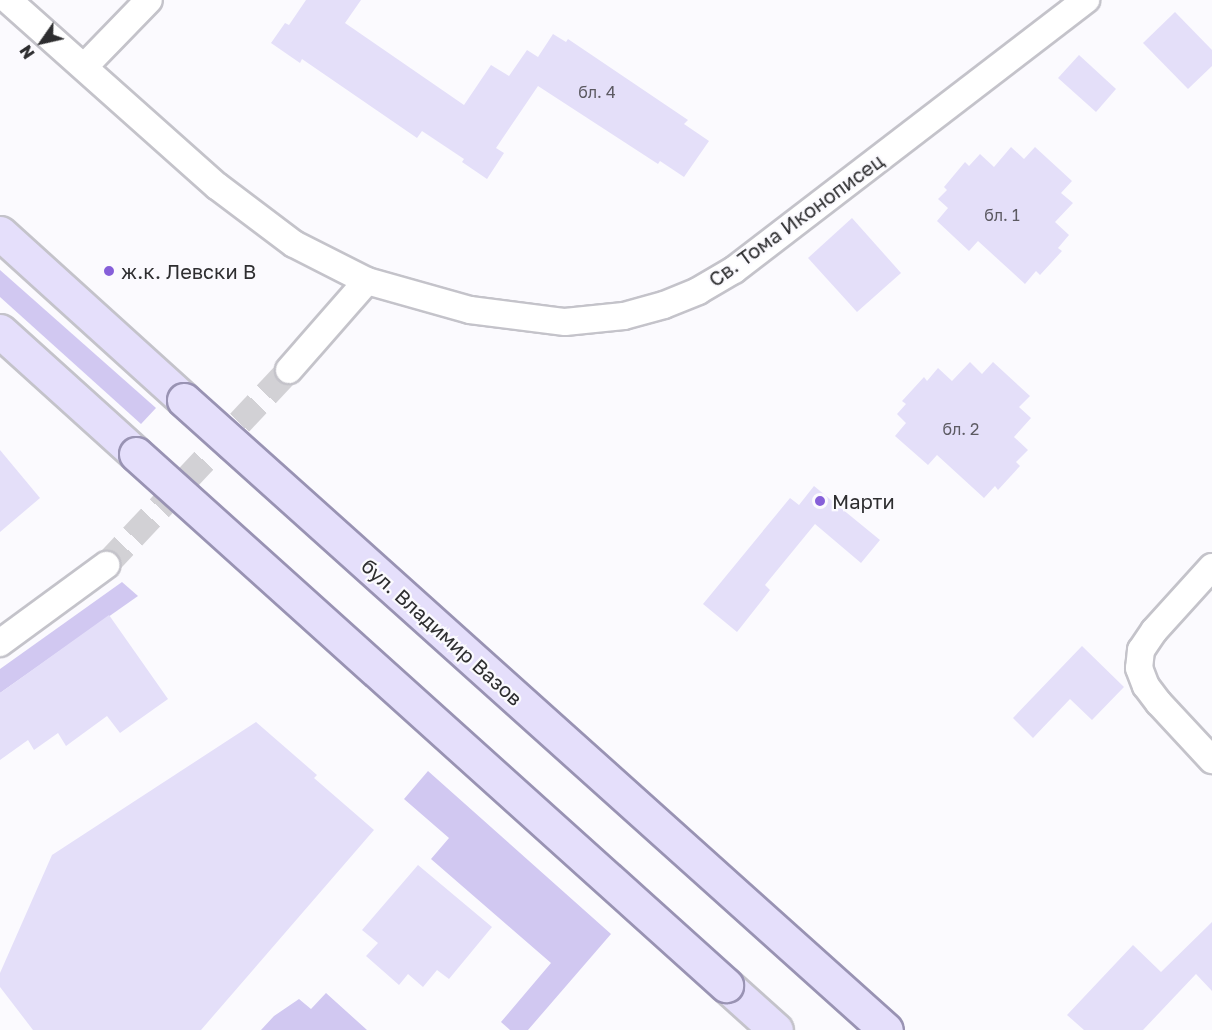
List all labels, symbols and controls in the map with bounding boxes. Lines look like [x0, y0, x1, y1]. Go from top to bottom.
north arrow [12, 12, 72, 72]
text: N [15, 41, 39, 63]
house number: бл. 4 [578, 82, 616, 102]
street label: Св. Тома Иконописец [704, 148, 888, 292]
house number: бл. 1 [984, 205, 1020, 225]
place label: ж.к. Левски В [121, 259, 256, 283]
marker: ж.к. Левски В [102, 264, 116, 278]
house number: бл. 2 [943, 419, 979, 439]
place label: Марти [832, 489, 895, 513]
marker: Марти [813, 494, 827, 508]
street label: бул. Владимир Вазов [357, 554, 527, 710]

